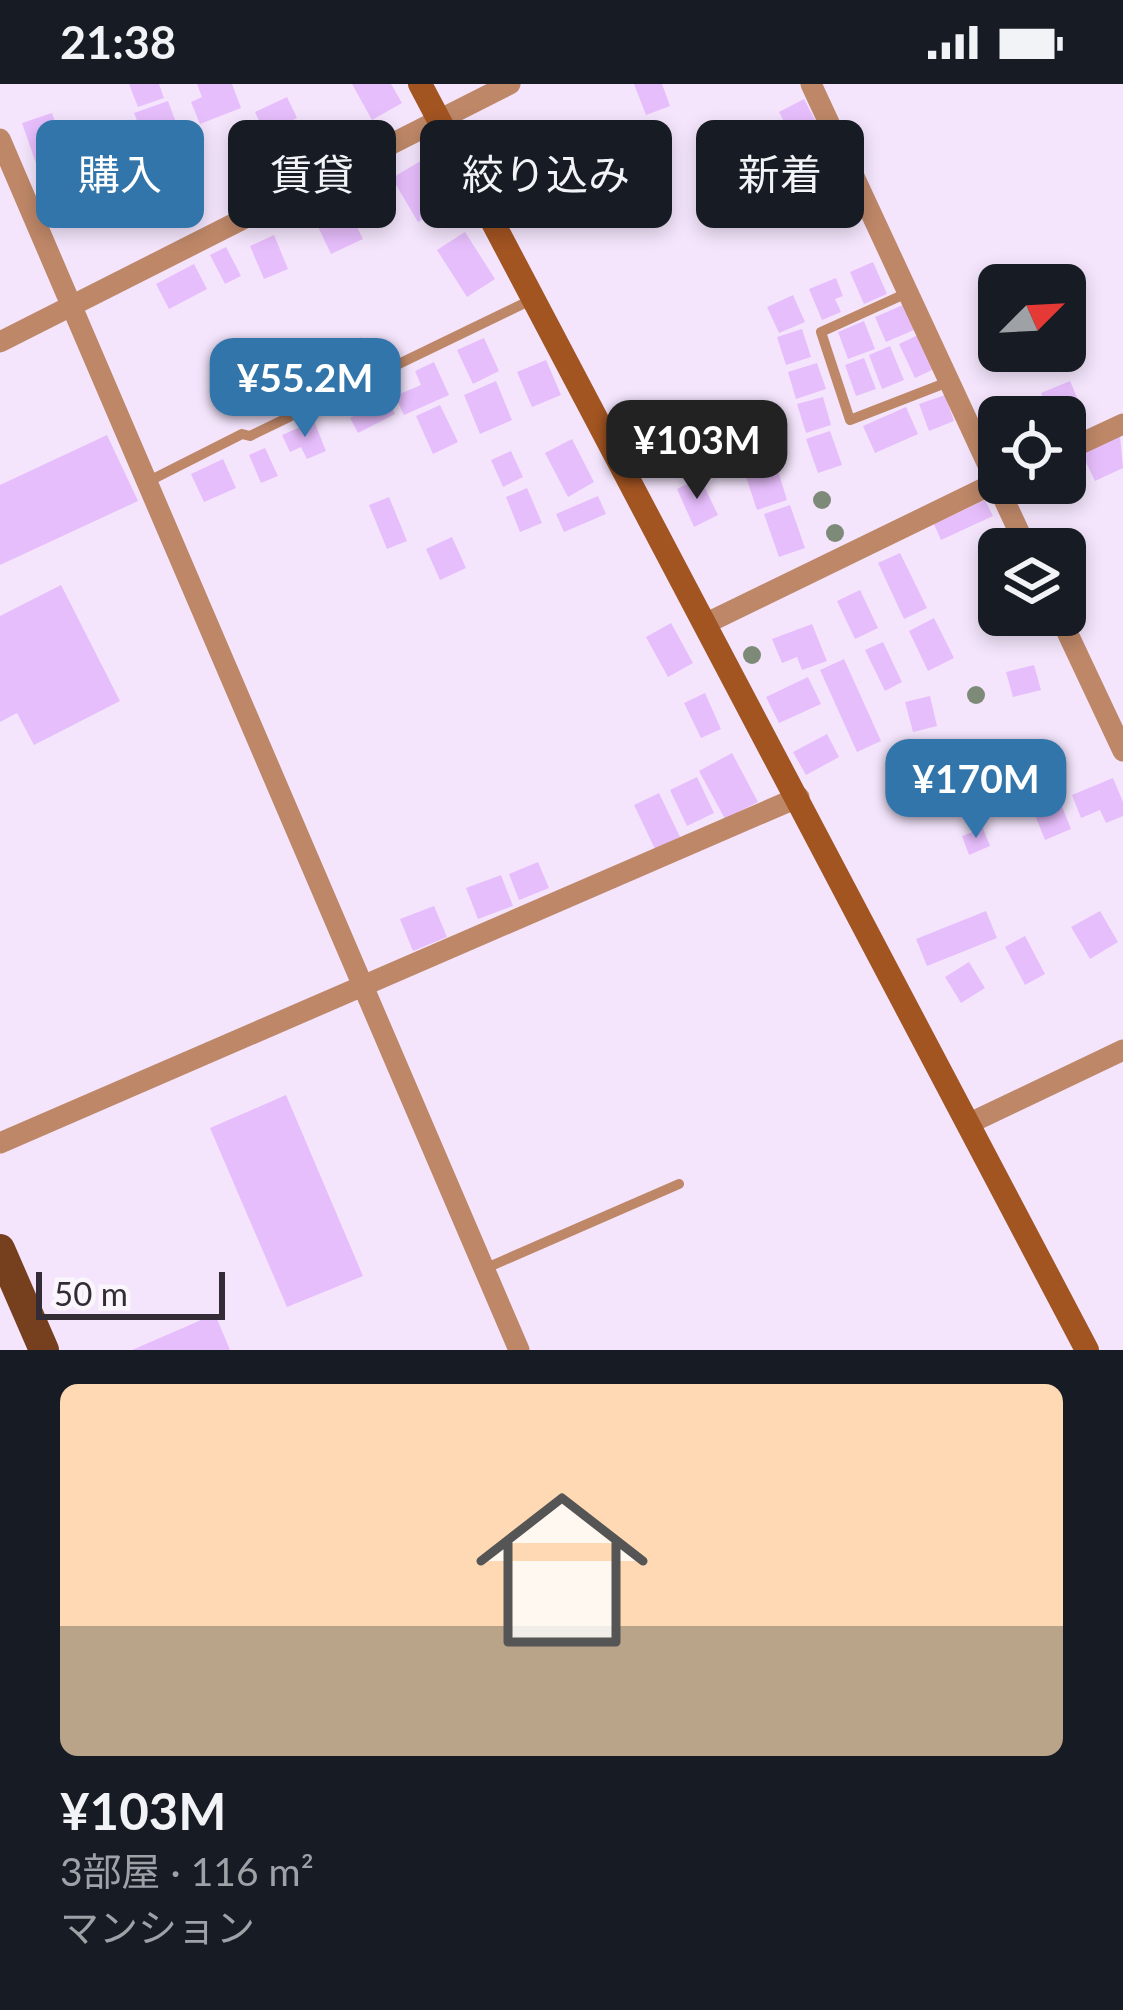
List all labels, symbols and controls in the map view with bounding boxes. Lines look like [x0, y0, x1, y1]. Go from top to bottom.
text: 21:38 [60, 15, 176, 69]
chip: 購入 [36, 120, 204, 228]
chip: 賃貸 [228, 120, 396, 228]
chip: 絞り込み [420, 120, 672, 228]
chip: 新着 [696, 120, 864, 228]
north arrow [978, 264, 1086, 372]
map controls [978, 264, 1086, 636]
pin: ¥55.2M [207, 338, 403, 440]
text: ¥55.2M [237, 354, 373, 400]
button: locate [978, 396, 1086, 504]
pin: ¥103M [613, 400, 781, 502]
text: ¥103M [633, 416, 761, 462]
button: layers [978, 528, 1086, 636]
pin: ¥170M [892, 739, 1060, 841]
text: ¥170M [912, 755, 1040, 801]
scale bar [36, 1266, 225, 1319]
text: 50 m [54, 1273, 128, 1313]
icon: home [454, 1462, 670, 1678]
text: ¥103M [60, 1780, 227, 1841]
text: 3部屋 · 116 m² [60, 1848, 314, 1894]
text: マンション [60, 1904, 255, 1950]

